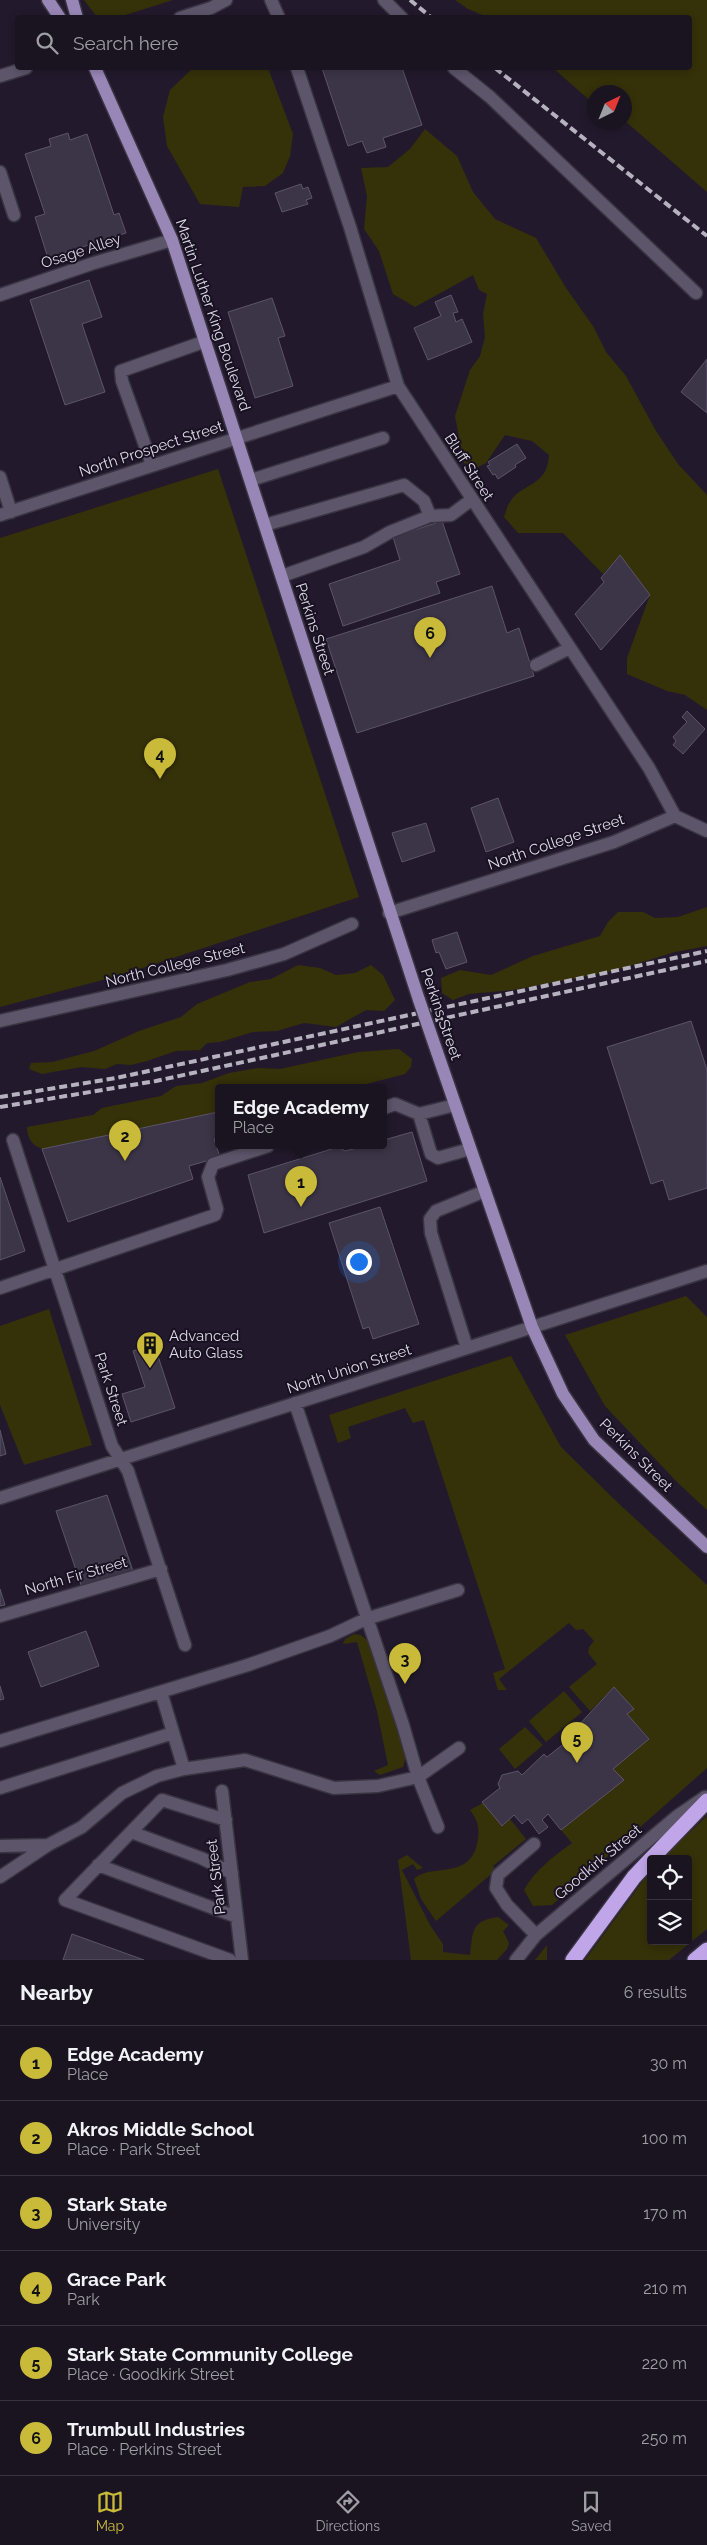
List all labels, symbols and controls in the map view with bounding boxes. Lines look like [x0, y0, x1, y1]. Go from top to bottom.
search box [15, 15, 692, 70]
icon: search [33, 29, 61, 57]
text: Search here [73, 32, 179, 54]
north arrow [587, 85, 632, 130]
street label: Martin Luther King Boulevard [172, 217, 254, 413]
street label: Osage Alley [39, 230, 123, 272]
street label: North Prospect Street [77, 417, 225, 481]
street label: Bluff Street [441, 430, 497, 504]
street label: Perkins Street [292, 581, 338, 677]
pin: 6 [414, 617, 446, 658]
pin: 4 [144, 738, 176, 779]
street label: North College Street [486, 810, 626, 874]
street label: North College Street [103, 939, 247, 991]
street label: Perkins Street [417, 966, 465, 1062]
popup [215, 1084, 387, 1149]
text: Edge Academy [233, 1096, 369, 1118]
text: Place [233, 1118, 274, 1137]
pin: 2 [109, 1120, 141, 1161]
pin: 1 [285, 1166, 317, 1207]
your location [346, 1249, 372, 1275]
place label: Advanced Auto Glass [169, 1327, 243, 1362]
building icon: Advanced Auto Glass [135, 1330, 165, 1369]
street label: North Union Street [285, 1340, 413, 1398]
street label: Park Street [91, 1350, 131, 1428]
street label: Perkins Street [596, 1415, 676, 1495]
street label: North Fir Street [23, 1553, 129, 1599]
pin: 3 [389, 1643, 421, 1684]
pin: 5 [561, 1722, 593, 1763]
street label: Goodkirk Street [551, 1820, 645, 1904]
street label: Park Street [202, 1838, 230, 1916]
map controls [647, 1855, 692, 1945]
button: locate [647, 1855, 692, 1900]
button: layers [647, 1900, 692, 1945]
text: Nearby [20, 1980, 93, 2005]
text: 6 results [624, 1983, 687, 2002]
text: Edge Academy [67, 2043, 204, 2065]
text: 1 [32, 2054, 40, 2073]
text: 30 m [650, 2054, 687, 2073]
text: Place [67, 2065, 108, 2084]
text: Akros Middle School [67, 2118, 254, 2140]
text: 2 [31, 2129, 41, 2148]
text: 100 m [642, 2129, 687, 2148]
text: Place · Park Street [67, 2140, 200, 2159]
text: Stark State [67, 2193, 167, 2215]
text: 3 [32, 2204, 40, 2223]
text: 170 m [643, 2204, 687, 2223]
text: University [67, 2215, 140, 2234]
text: Grace Park [67, 2268, 166, 2290]
text: 4 [31, 2279, 41, 2298]
text: 210 m [643, 2279, 687, 2298]
text: Park [67, 2290, 100, 2309]
text: Stark State Community College [67, 2343, 353, 2365]
text: 5 [32, 2354, 40, 2373]
text: 220 m [642, 2354, 687, 2373]
text: Place · Goodkirk Street [67, 2365, 234, 2384]
text: Trumbull Industries [67, 2418, 245, 2440]
text: 6 [31, 2429, 41, 2448]
text: 250 m [641, 2429, 687, 2448]
text: Place · Perkins Street [67, 2440, 222, 2459]
tab: Map [96, 2488, 124, 2534]
tab: Directions [315, 2488, 380, 2534]
tab: Saved [571, 2488, 611, 2534]

